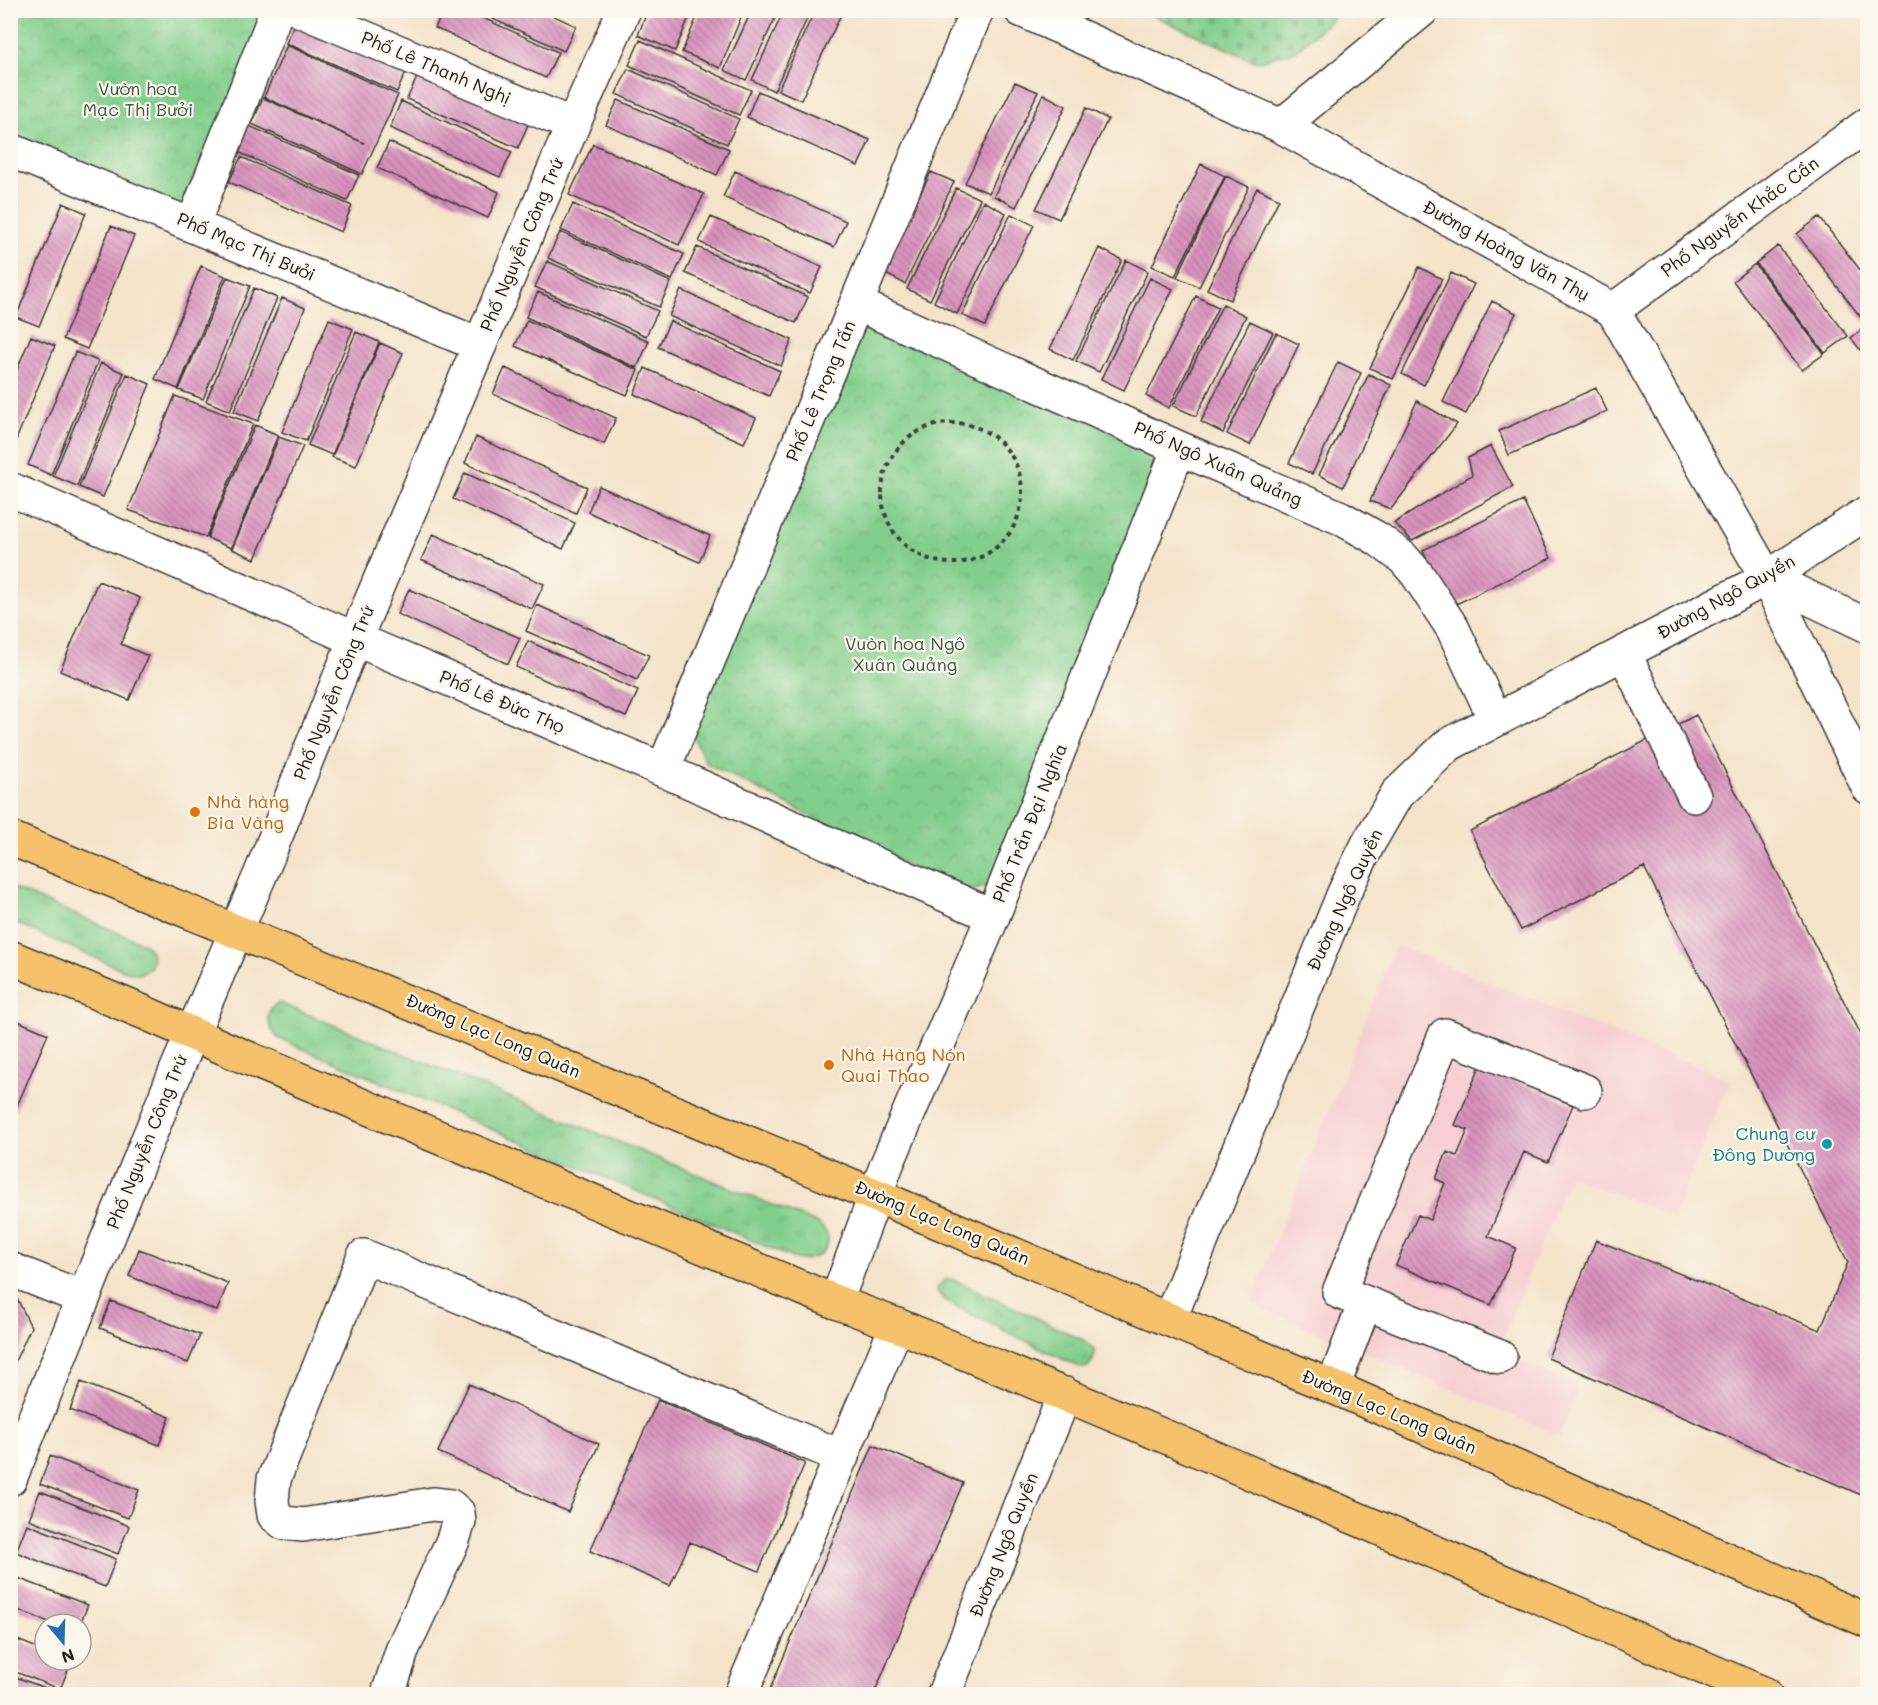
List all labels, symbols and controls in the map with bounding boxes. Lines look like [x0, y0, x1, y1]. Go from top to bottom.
street label: Phố Lê Thanh Nghị [358, 25, 515, 110]
park label: Vườn hoa Mạc Thị Bưởi [83, 76, 193, 121]
street label: Phố Nguyễn Khắc Cần [1655, 151, 1823, 282]
street label: Phố Nguyễn Công Trứ [474, 153, 569, 335]
street label: Đường Hoàng Văn Thụ [1419, 194, 1594, 306]
street label: Phố Mạc Thị Bưởi [174, 206, 319, 286]
street label: Phố Lê Trọng Tấn [780, 316, 861, 465]
street label: Phố Ngô Xuân Quảng [1130, 415, 1306, 511]
street label: Đường Ngô Quyền [1652, 548, 1799, 644]
street label: Phố Nguyễn Công Trứ [287, 601, 379, 783]
park label: Vuòn hoa Ngô Xuân Quảng [845, 631, 965, 676]
street label: Phố Lê Đức Thọ [436, 664, 569, 738]
street label: Phố Trần Đại Nghĩa [986, 739, 1072, 906]
place label: Nhà hàng Bia Vàng [207, 789, 289, 834]
marker: Nhà hàng Bia Vàng [188, 805, 202, 819]
street label: Đường Ngô Quyền [1301, 825, 1388, 975]
street label: Đường Lạc Long Quân [402, 987, 585, 1083]
place label: Nhà Hàng Nón Quai Thao [841, 1042, 966, 1087]
street label: Phố Nguyễn Công Trứ [100, 1050, 192, 1232]
marker: Nhà Hàng Nón Quai Thao [822, 1058, 836, 1072]
place label: Chung cư Đông Dương [1712, 1121, 1816, 1166]
marker: Chung cư Đông Dương [1820, 1137, 1834, 1151]
street label: Đường Lạc Long Quân [851, 1174, 1034, 1270]
street label: Đường Lạc Long Quân [1298, 1363, 1481, 1459]
street label: Đường Ngô Quyền [963, 1469, 1043, 1621]
north arrow [33, 1612, 93, 1672]
text: N [59, 1645, 77, 1669]

